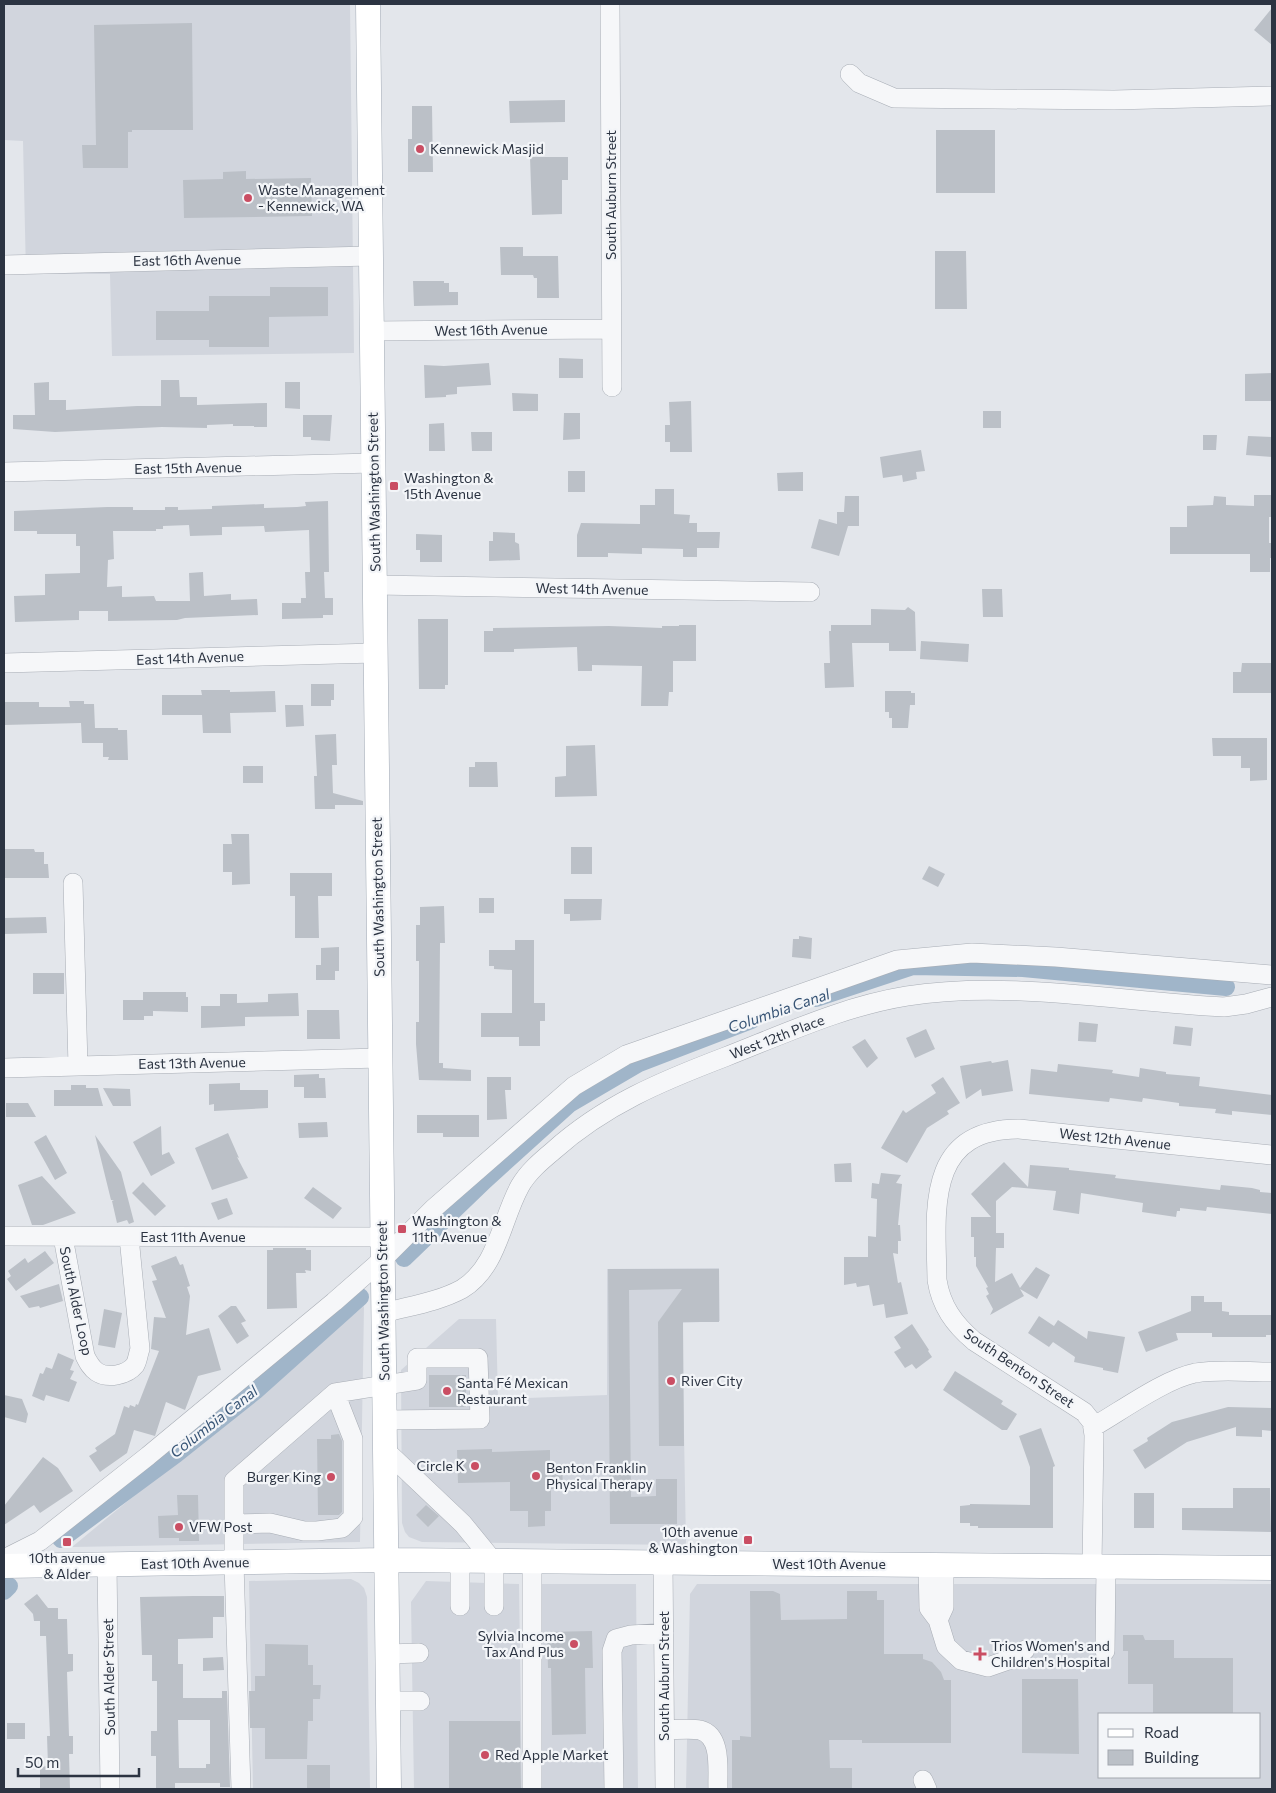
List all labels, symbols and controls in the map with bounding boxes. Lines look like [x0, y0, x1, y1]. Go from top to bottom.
street label: South Auburn Street [602, 130, 619, 260]
place label: Kennewick Masjid [430, 140, 544, 157]
marker: Kennewick Masjid [414, 143, 426, 155]
place label: Waste Management - Kennewick, WA [258, 181, 385, 214]
marker: Waste Management - Kennewick, WA [242, 192, 254, 204]
street label: East 16th Avenue [133, 250, 241, 269]
street label: West 16th Avenue [434, 320, 548, 339]
street label: South Washington Street [364, 412, 383, 572]
street label: East 15th Avenue [134, 458, 242, 477]
place label: Washington & 15th Avenue [404, 469, 494, 502]
marker: Washington & 15th Avenue [388, 480, 400, 492]
street label: West 14th Avenue [535, 579, 649, 598]
street label: East 14th Avenue [136, 647, 244, 668]
street label: South Washington Street [368, 817, 387, 977]
water label: Columbia Canal [725, 984, 833, 1036]
street label: West 12th Place [727, 1011, 826, 1062]
street label: East 13th Avenue [138, 1053, 246, 1072]
street label: West 12th Avenue [1058, 1124, 1172, 1153]
place label: Washington & 11th Avenue [412, 1212, 502, 1245]
street label: South Washington Street [373, 1221, 392, 1381]
marker: Washington & 11th Avenue [396, 1223, 408, 1235]
street label: East 11th Avenue [140, 1228, 246, 1245]
street label: South Alder Loop [57, 1245, 96, 1357]
street label: South Benton Street [961, 1324, 1078, 1411]
place label: River City [681, 1372, 743, 1389]
place label: Santa Fé Mexican Restaurant [457, 1374, 568, 1407]
marker: River City [665, 1375, 677, 1387]
water label: Columbia Canal [166, 1381, 262, 1461]
marker: Santa Fé Mexican Restaurant [441, 1385, 453, 1397]
place label: Circle K [417, 1457, 465, 1474]
place label: Benton Franklin Physical Therapy [546, 1459, 653, 1492]
marker: Circle K [469, 1460, 481, 1472]
place label: Burger King [247, 1468, 321, 1485]
marker: Benton Franklin Physical Therapy [530, 1470, 542, 1482]
marker: Burger King [325, 1471, 337, 1483]
place label: VFW Post [189, 1518, 253, 1535]
marker: VFW Post [173, 1521, 185, 1533]
place label: 10th avenue & Washington [649, 1523, 738, 1556]
marker: 10th avenue & Washington [742, 1534, 754, 1546]
marker: 10th avenue & Alder [61, 1536, 73, 1548]
place label: 10th avenue & Alder [29, 1549, 105, 1582]
street label: East 10th Avenue [141, 1553, 249, 1572]
street label: West 10th Avenue [772, 1555, 886, 1572]
street label: South Auburn Street [655, 1611, 672, 1741]
street label: South Alder Street [99, 1618, 118, 1736]
place label: Sylvia Income Tax And Plus [478, 1627, 564, 1660]
place label: Trios Women's and Children's Hospital [991, 1637, 1110, 1670]
marker: Sylvia Income Tax And Plus [568, 1638, 580, 1650]
marker: Trios Women's and Children's Hospital [973, 1647, 987, 1661]
legend [1098, 1713, 1261, 1778]
text: Road [1144, 1723, 1179, 1741]
scale bar [18, 1746, 139, 1778]
place label: Red Apple Market [495, 1746, 609, 1763]
text: Building [1144, 1748, 1199, 1766]
marker: Red Apple Market [479, 1749, 491, 1761]
text: 50 m [25, 1753, 59, 1771]

